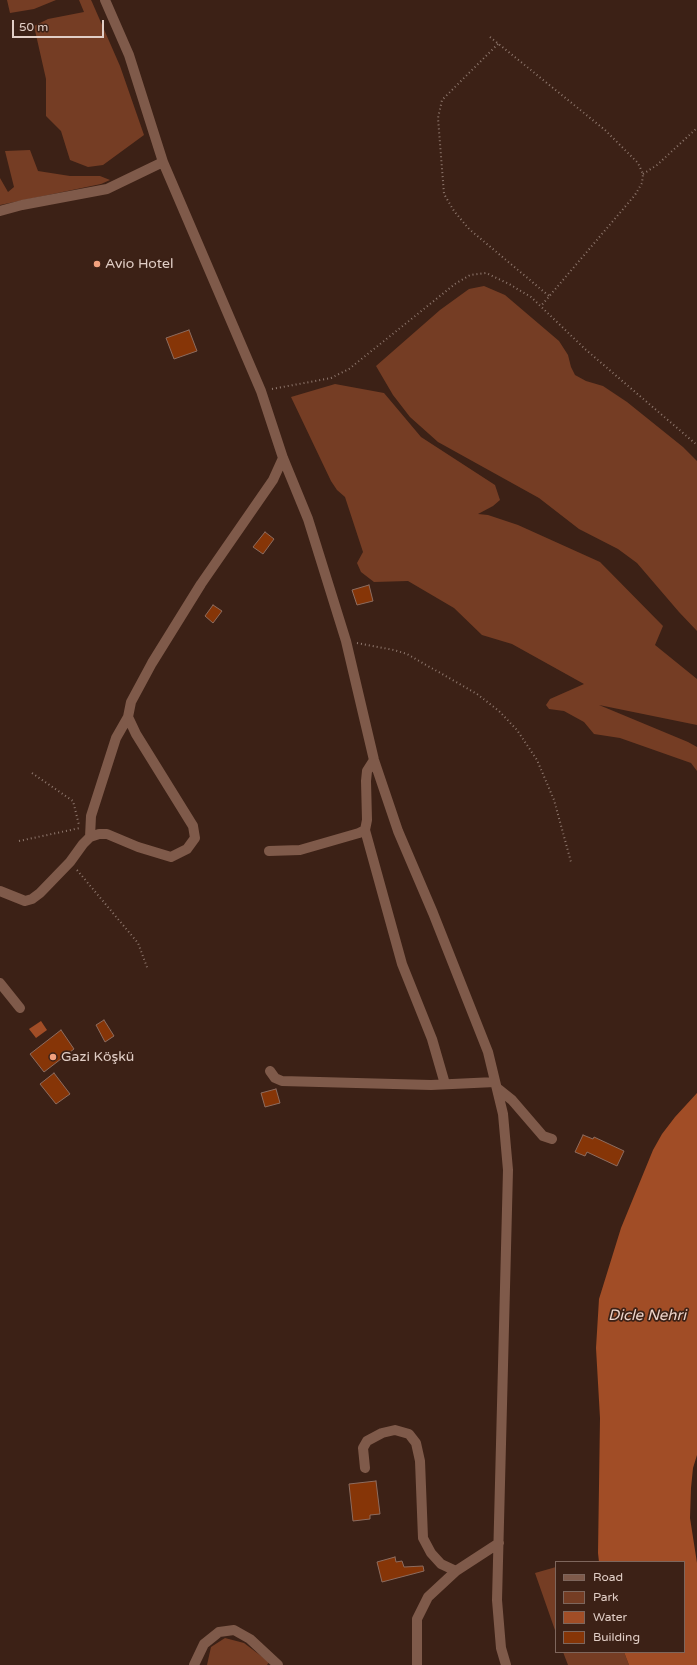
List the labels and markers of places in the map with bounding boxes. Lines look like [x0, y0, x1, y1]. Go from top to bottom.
place label: Avio Hotel [105, 256, 173, 272]
marker: Avio Hotel [92, 259, 102, 269]
place label: Gazi Köşkü [61, 1049, 134, 1065]
marker: Gazi Köşkü [48, 1052, 58, 1062]

